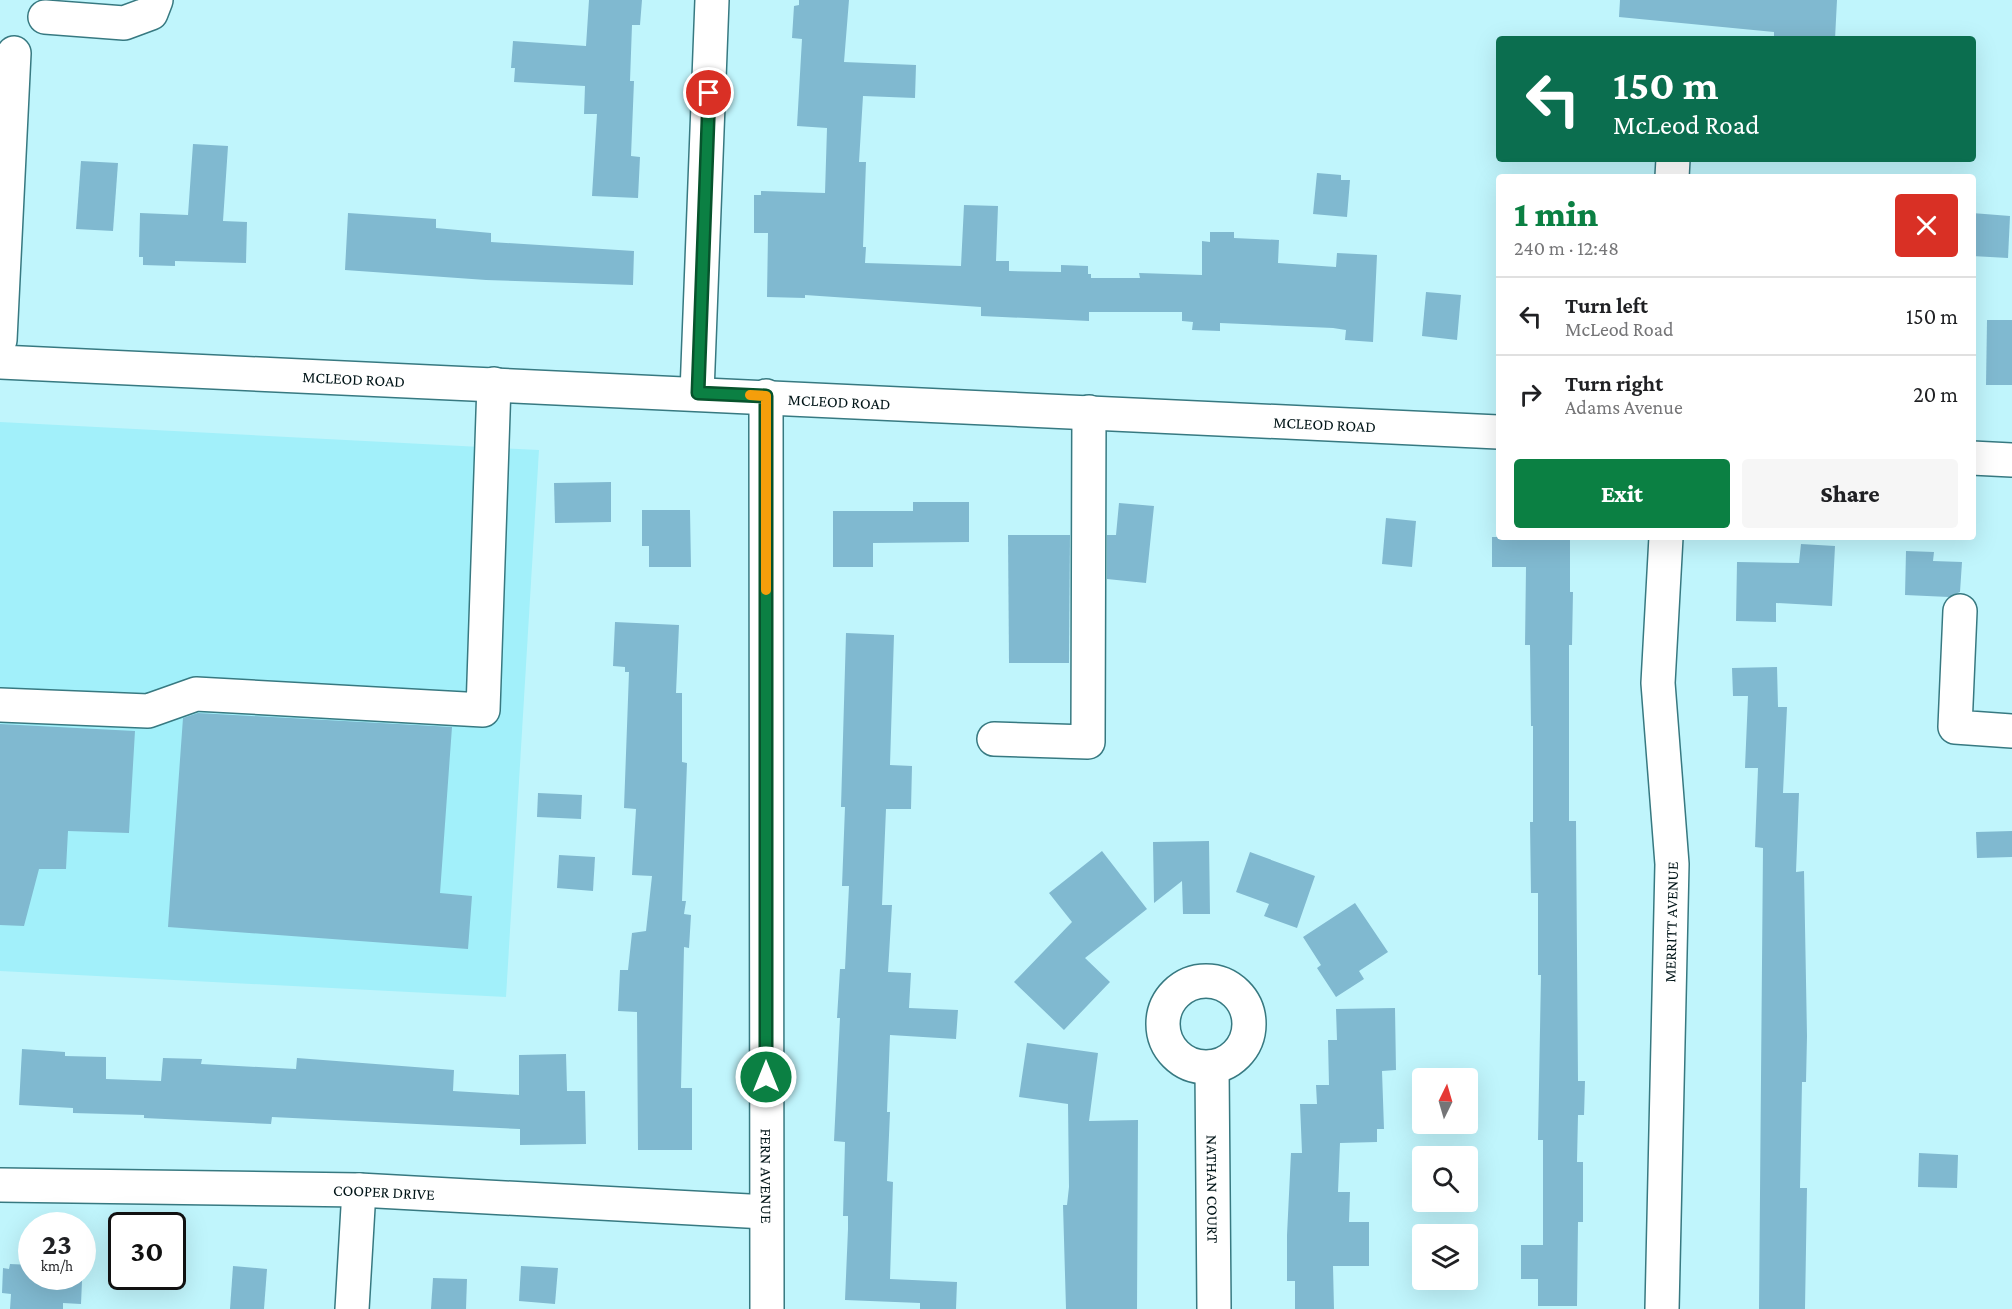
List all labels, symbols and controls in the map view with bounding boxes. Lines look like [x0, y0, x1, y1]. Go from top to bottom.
icon: left [1514, 60, 1592, 138]
text: 150 m [1613, 61, 1718, 108]
pin [683, 67, 734, 118]
icon: arrive [692, 76, 725, 109]
text: McLeod Road [1613, 110, 1759, 140]
text: 1 min [1514, 194, 1598, 234]
button: close [1895, 194, 1958, 257]
text: 240 m · 12:48 [1514, 237, 1619, 259]
text: Turn left [1565, 293, 1648, 318]
icon: left [1514, 300, 1547, 333]
text: 150 m [1906, 304, 1958, 329]
text: McLeod Road [1565, 318, 1673, 340]
street label: MCLEOD ROAD [302, 368, 405, 389]
text: Turn right [1565, 371, 1663, 396]
icon: right [1514, 378, 1547, 411]
text: 20 m [1913, 382, 1958, 407]
street label: MCLEOD ROAD [787, 390, 891, 412]
text: Adams Avenue [1565, 396, 1683, 418]
street label: MCLEOD ROAD [1273, 413, 1376, 435]
button: Exit [1514, 459, 1730, 528]
button: Share [1742, 459, 1958, 528]
street label: MERRITT AVENUE [1661, 861, 1681, 983]
position arrow [734, 1045, 798, 1109]
north arrow [1412, 1068, 1478, 1134]
map controls [1412, 1068, 1478, 1290]
street label: FERN AVENUE [758, 1128, 775, 1224]
street label: NATHAN COURT [1204, 1135, 1222, 1244]
button: search [1412, 1146, 1478, 1212]
street label: COOPER DRIVE [333, 1181, 435, 1203]
speed limit sign: 30 [108, 1212, 186, 1290]
button: layers [1412, 1224, 1478, 1290]
text: 23 [42, 1227, 72, 1260]
text: km/h [41, 1258, 73, 1274]

